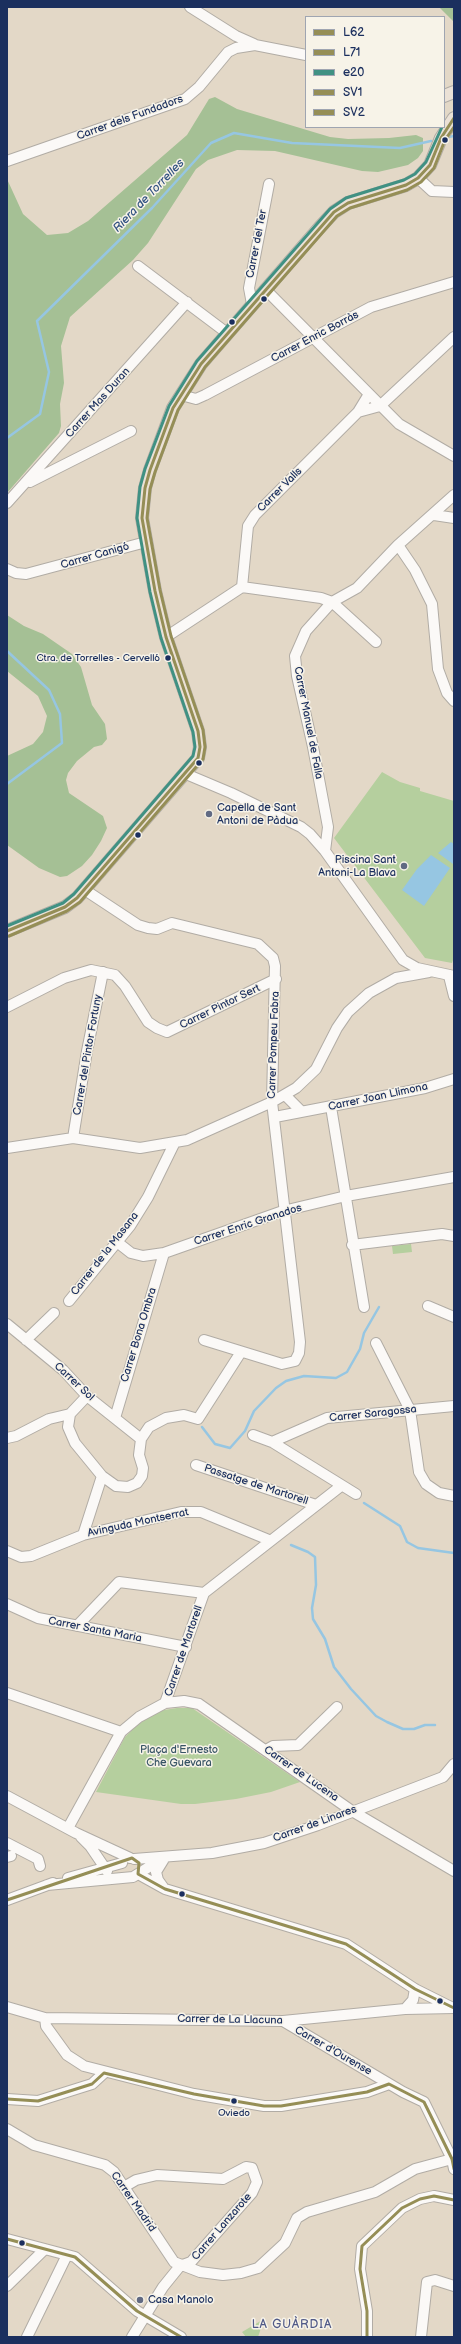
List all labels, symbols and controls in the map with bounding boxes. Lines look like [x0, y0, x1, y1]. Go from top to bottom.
legend [305, 16, 445, 128]
text: L62 [343, 25, 364, 40]
text: L71 [343, 45, 360, 60]
text: e20 [343, 65, 364, 80]
text: SV1 [343, 85, 362, 100]
street label: Carrer dels Fundadors [75, 93, 185, 143]
text: SV2 [343, 105, 365, 120]
unlabelled marker [440, 135, 450, 145]
water label: Riera de Torrelles [110, 156, 188, 236]
street label: Carrer del Ter [244, 209, 270, 279]
unlabelled marker [259, 294, 269, 304]
street label: Carrer Enric Borràs [269, 308, 361, 366]
unlabelled marker [227, 317, 237, 327]
street label: Carrer Mas Duran [63, 365, 133, 441]
street label: Carrer Valls [255, 465, 305, 515]
street label: Carrer Canigó [59, 540, 131, 572]
place label: Ctra. de Torrelles - Cervelló [36, 652, 160, 664]
marker: Ctra. de Torrelles - Cervelló [163, 653, 173, 663]
street label: Carrer Manuel de Falla [291, 666, 325, 780]
unlabelled marker [194, 758, 204, 768]
place label: Capella de Sant Antoni de Pàdua [217, 801, 298, 827]
marker: Capella de Sant Antoni de Pàdua [204, 809, 214, 819]
unlabelled marker [133, 830, 143, 840]
place label: Piscina Sant Antoni-La Blava [318, 853, 396, 879]
marker: Piscina Sant Antoni-La Blava [399, 861, 409, 871]
street label: Carrer Pintor Sert [178, 982, 262, 1032]
street label: Carrer Pompeu Fabra [266, 991, 282, 1099]
street label: Carrer del Pintor Fortuny [71, 993, 105, 1117]
street label: Carrer Joan Llimona [327, 1080, 429, 1114]
street label: Carrer Enric Granados [192, 1201, 304, 1249]
street label: Carrer de la Masana [68, 1210, 142, 1298]
street label: Carrer Bona Ombra [118, 1286, 160, 1384]
street label: Carrer Sol [51, 1360, 97, 1404]
street label: Carrer Saragossa [329, 1403, 417, 1425]
street label: Passatge de Martorell [202, 1462, 310, 1508]
street label: Avinguda Montserrat [86, 1506, 190, 1540]
street label: Carrer de Martorell [162, 1604, 206, 1698]
street label: Carrer Santa Maria [47, 1614, 143, 1646]
park label: Plaça d'Ernesto Che Guevara [140, 1743, 218, 1769]
street label: Carrer de Lucena [261, 1743, 341, 1805]
street label: Carrer de Linares [271, 1803, 359, 1845]
unlabelled marker [177, 1889, 187, 1899]
unlabelled marker [435, 1996, 445, 2006]
street label: Carrer de La Llacuna [177, 2012, 283, 2028]
street label: Carrer d'Ourense [292, 2024, 374, 2078]
marker: Oviedo [229, 2096, 239, 2106]
place label: Oviedo [218, 2107, 250, 2119]
street label: Carrer Madrid [107, 2170, 159, 2234]
street label: Carrer Lanzarote [189, 2191, 255, 2263]
unlabelled marker [17, 2238, 27, 2248]
place label: Casa Manolo [148, 2293, 213, 2307]
marker: Casa Manolo [135, 2295, 145, 2305]
district label: LA GUÀRDIA [252, 2318, 332, 2332]

